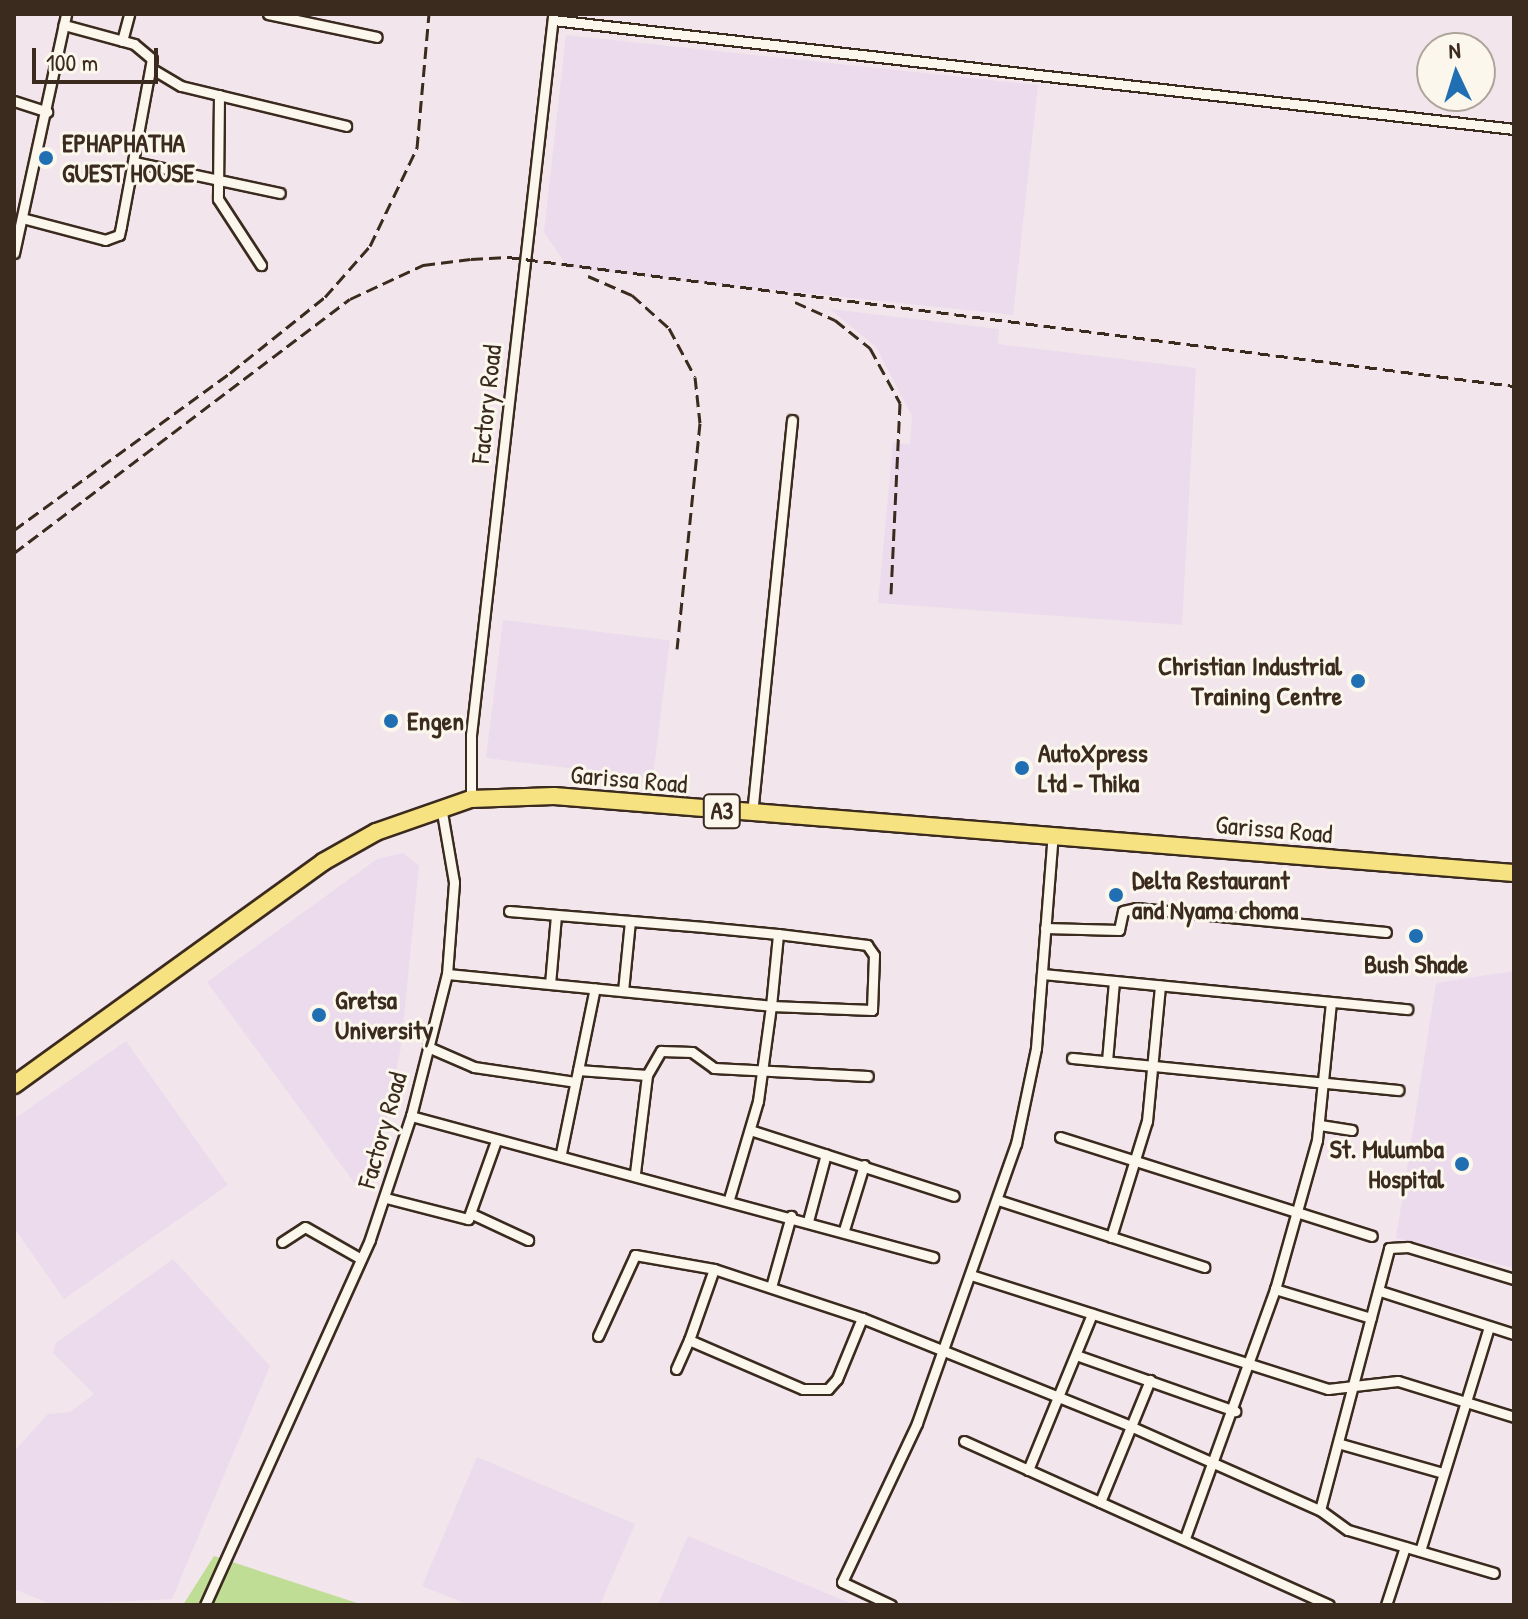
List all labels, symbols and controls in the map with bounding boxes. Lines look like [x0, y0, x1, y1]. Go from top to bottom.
scale bar [36, 32, 162, 82]
north arrow [1416, 32, 1496, 112]
text: N [1448, 35, 1461, 65]
text: 100 m [46, 46, 98, 78]
place label: EPHAPHATHA GUEST HOUSE [62, 127, 195, 188]
marker: EPHAPHATHA GUEST HOUSE [37, 149, 55, 167]
street label: Factory Road [464, 343, 508, 465]
place label: Christian Industrial Training Centre [1158, 650, 1342, 712]
marker: Christian Industrial Training Centre [1349, 672, 1367, 690]
place label: Engen [407, 705, 464, 737]
marker: Engen [382, 712, 400, 730]
place label: AutoXpress Ltd - Thika [1038, 737, 1148, 798]
street label: Garissa Road [569, 758, 689, 800]
marker: AutoXpress Ltd - Thika [1013, 759, 1031, 777]
road number: A3 [702, 791, 742, 831]
street label: Garissa Road [1214, 808, 1334, 850]
place label: Delta Restaurant and Nyama choma [1132, 864, 1298, 926]
marker: Delta Restaurant and Nyama choma [1107, 886, 1125, 904]
marker: Bush Shade [1407, 927, 1425, 945]
place label: Bush Shade [1364, 948, 1468, 980]
place label: Gretsa University [335, 984, 433, 1046]
marker: Gretsa University [310, 1006, 328, 1024]
street label: Factory Road [351, 1068, 413, 1192]
place label: St. Mulumba Hospital [1330, 1133, 1444, 1194]
marker: St. Mulumba Hospital [1451, 1153, 1473, 1175]

